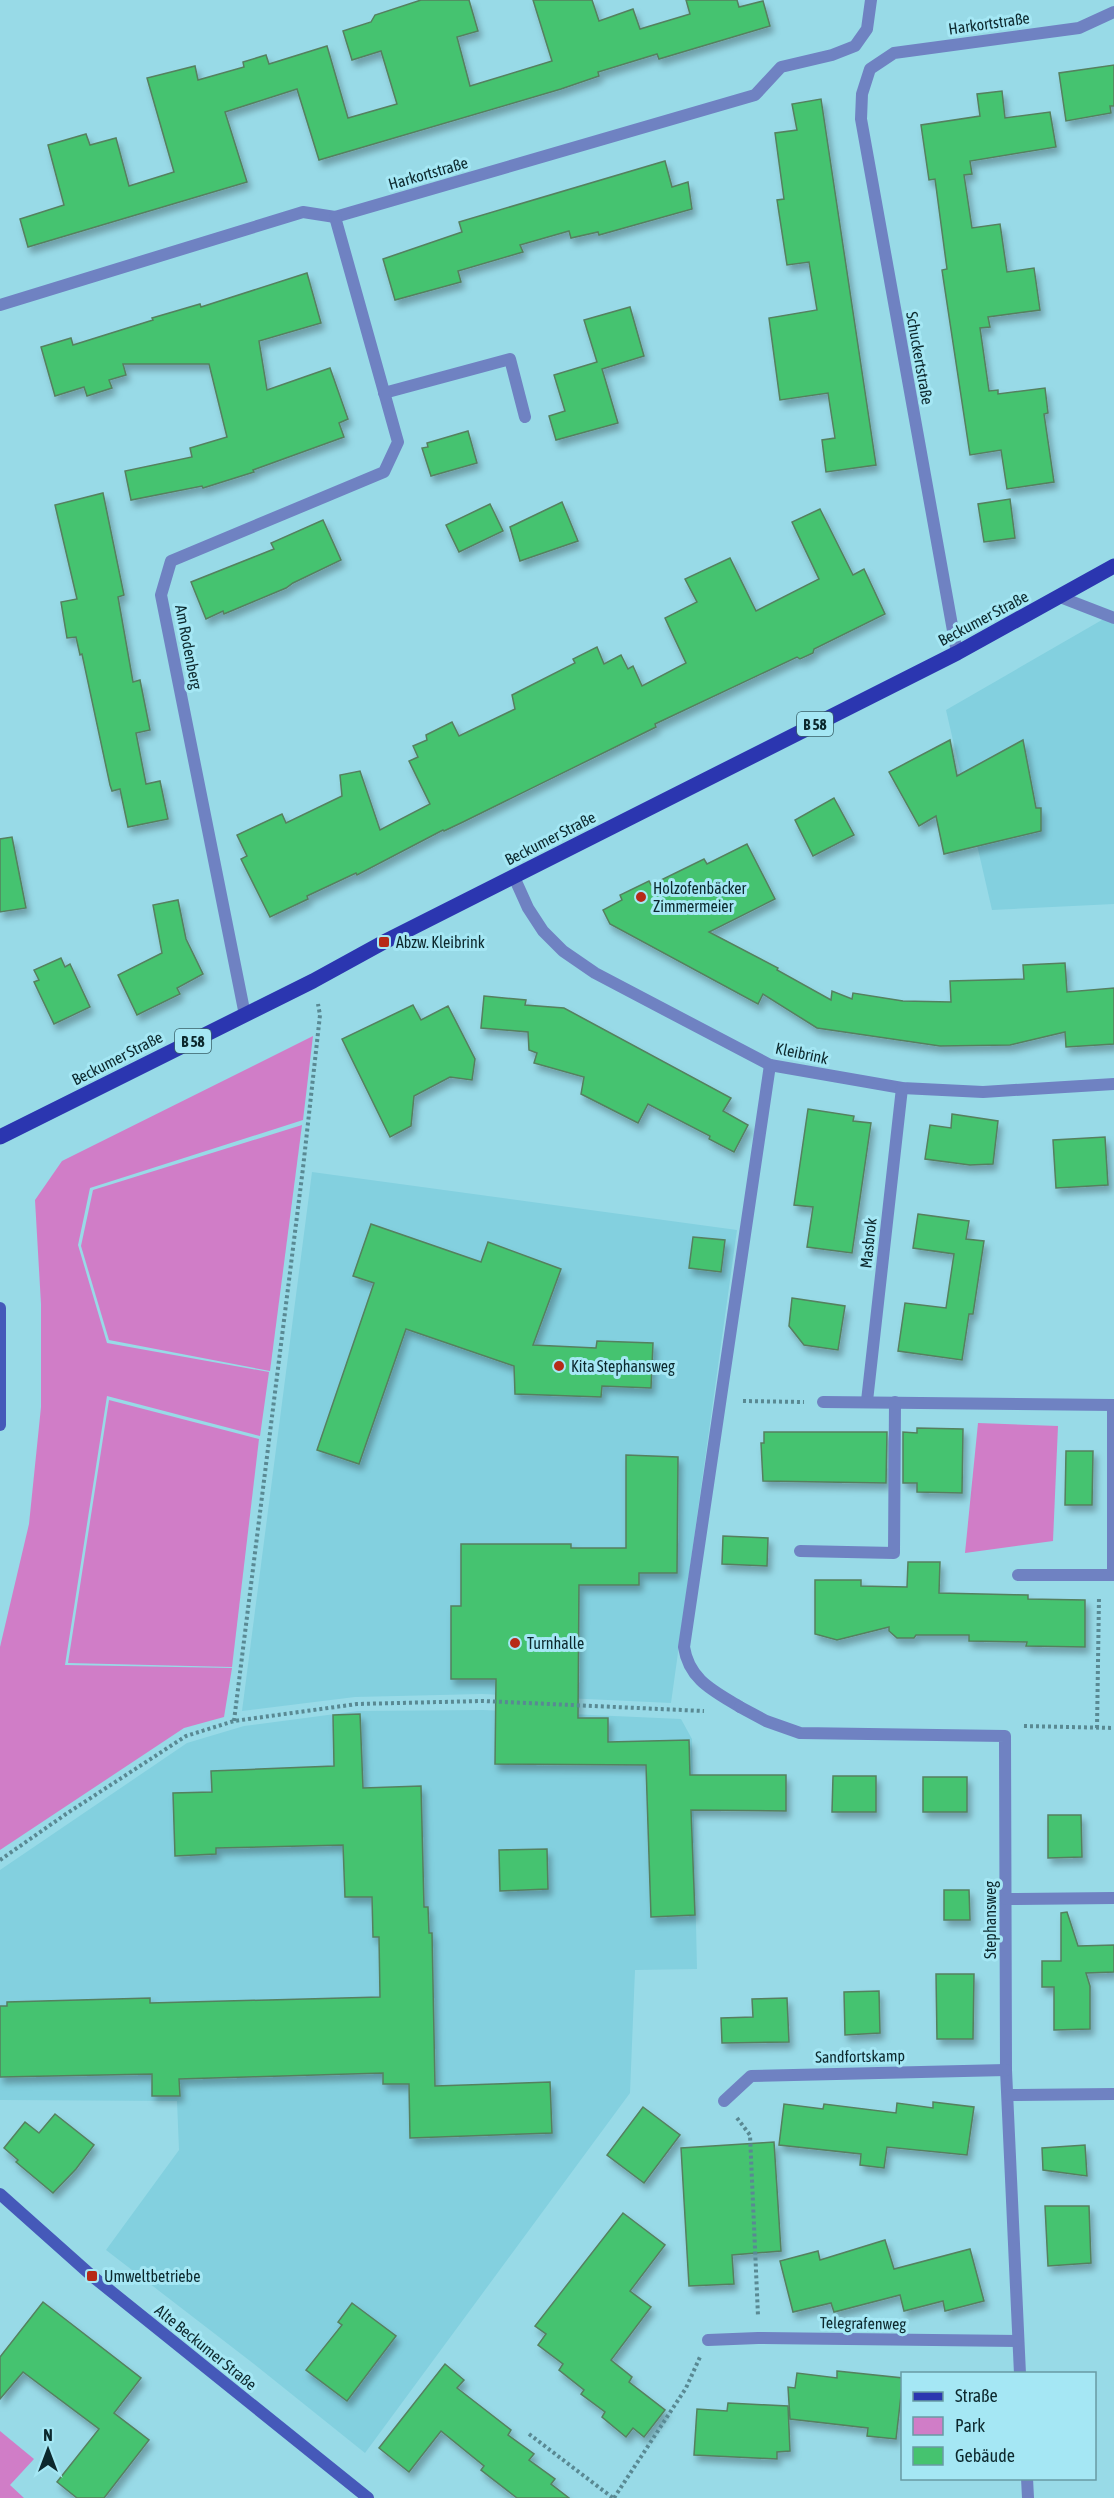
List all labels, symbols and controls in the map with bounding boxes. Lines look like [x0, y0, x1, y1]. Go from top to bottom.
street label: Harkortstraße [947, 8, 1031, 38]
street label: Harkortstraße [386, 153, 470, 193]
street label: Schuckertstraße [903, 310, 937, 406]
street label: Beckumer Straße [935, 587, 1031, 649]
street label: Am Rodenberg [171, 603, 206, 691]
road number: B 58 [797, 712, 833, 736]
street label: Beckumer Straße [502, 807, 598, 869]
place label: Holzofenbäcker Zimmermeier [653, 879, 747, 915]
marker: Holzofenbäcker Zimmermeier [634, 890, 648, 904]
place label: Abzw. Kleibrink [396, 933, 485, 951]
marker: Abzw. Kleibrink [377, 935, 391, 949]
street label: Beckumer Straße [69, 1027, 165, 1089]
road number: B 58 [175, 1029, 211, 1053]
street label: Kleibrink [774, 1039, 830, 1067]
street label: Masbrok [856, 1217, 880, 1269]
place label: Kita Stephansweg [571, 1357, 675, 1376]
marker: Kita Stephansweg [552, 1359, 566, 1373]
place label: Turnhalle [527, 1634, 584, 1652]
marker: Turnhalle [508, 1636, 522, 1650]
street label: Stephansweg [981, 1881, 1000, 1959]
street label: Sandfortskamp [815, 2046, 905, 2067]
place label: Umweltbetriebe [104, 2267, 200, 2285]
marker: Umweltbetriebe [85, 2269, 99, 2283]
street label: Alte Beckumer Straße [152, 2301, 260, 2393]
street label: Telegrafenweg [820, 2313, 906, 2334]
legend [901, 2372, 1096, 2480]
text: Straße [955, 2385, 998, 2406]
text: Park [955, 2415, 985, 2436]
north arrow [18, 2420, 78, 2480]
text: N [43, 2426, 53, 2444]
text: Gebäude [955, 2445, 1015, 2466]

